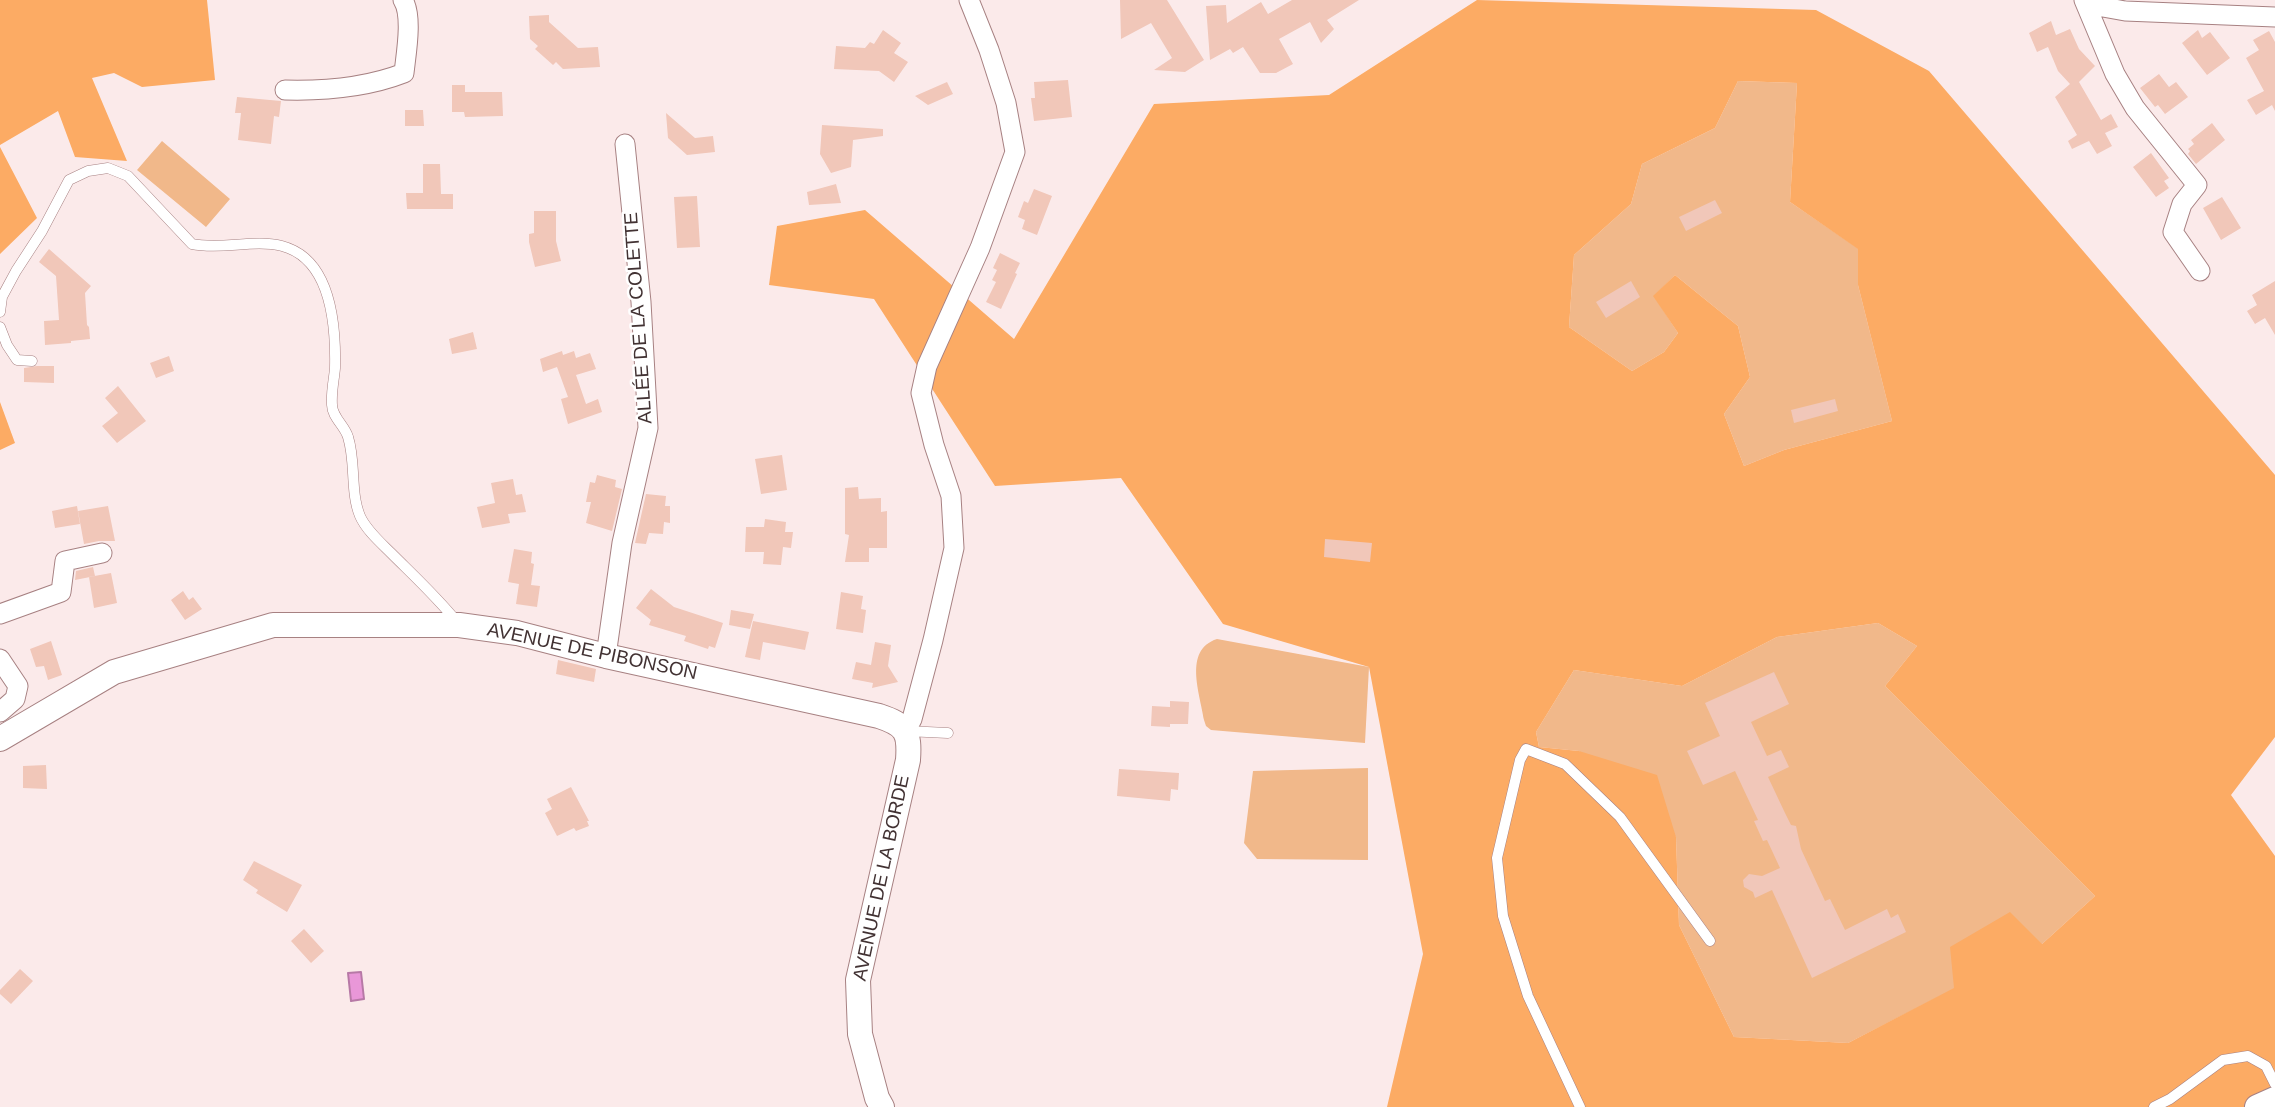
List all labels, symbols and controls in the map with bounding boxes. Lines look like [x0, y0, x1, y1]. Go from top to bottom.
street label: ALLÉE DE LA COLETTE [620, 211, 658, 425]
street label: AVENUE DE PIBONSON [485, 619, 699, 685]
street label: AVENUE DE LA BORDE [849, 773, 915, 983]

